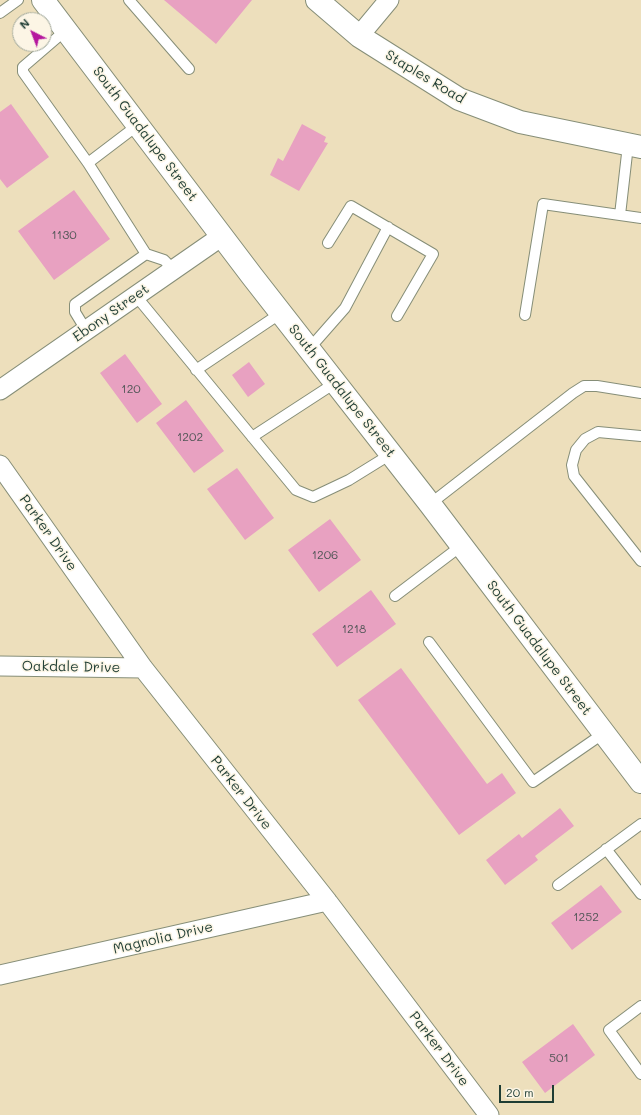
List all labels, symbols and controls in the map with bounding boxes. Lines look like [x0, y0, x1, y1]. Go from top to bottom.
north arrow [12, 12, 52, 52]
text: N [16, 15, 32, 32]
street label: Staples Road [382, 47, 468, 107]
street label: South Guadalupe Street [89, 63, 201, 205]
house number: 1130 [51, 228, 77, 242]
street label: Ebony Street [70, 280, 152, 346]
street label: South Guadalupe Street [285, 321, 399, 461]
house number: 120 [121, 382, 141, 396]
house number: 1202 [177, 430, 203, 444]
street label: Parker Drive [16, 492, 80, 574]
house number: 1206 [312, 548, 338, 562]
street label: South Guadalupe Street [483, 577, 595, 719]
house number: 1218 [342, 622, 366, 636]
street label: Oakdale Drive [22, 658, 120, 676]
street label: Parker Drive [207, 753, 275, 833]
house number: 1252 [573, 910, 599, 924]
street label: Magnolia Drive [111, 918, 215, 958]
street label: Parker Drive [406, 1008, 472, 1090]
house number: 501 [549, 1051, 569, 1065]
scale bar [501, 1077, 556, 1103]
text: 20 m [506, 1084, 534, 1100]

